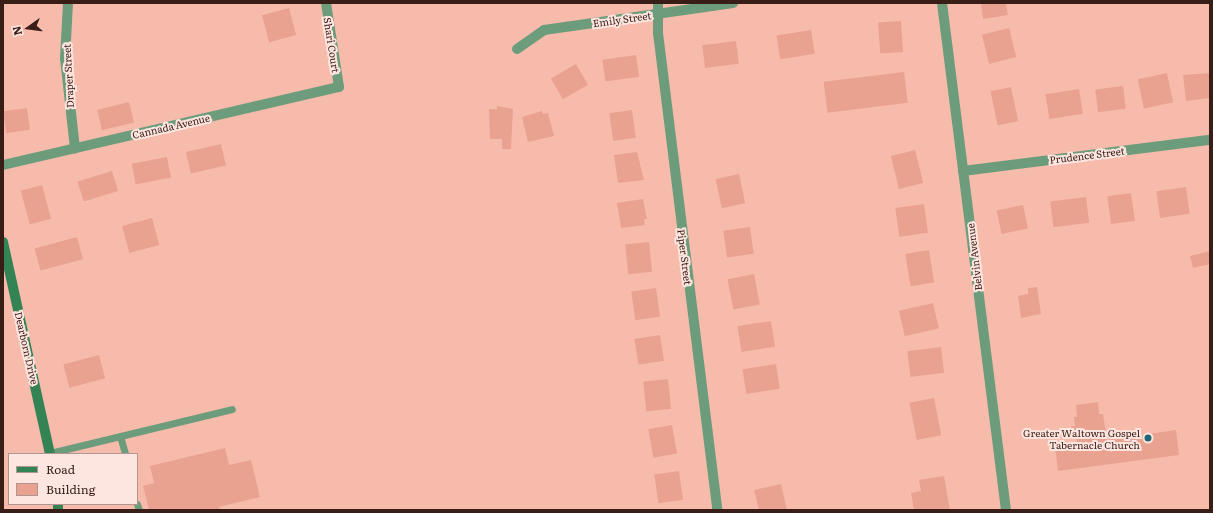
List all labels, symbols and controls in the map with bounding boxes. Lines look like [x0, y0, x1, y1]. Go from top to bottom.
north arrow [8, 8, 48, 48]
street label: Emily Street [592, 9, 652, 29]
street label: Shari Court [322, 16, 342, 74]
text: N [7, 24, 25, 37]
street label: Draper Street [60, 44, 76, 108]
street label: Cannada Avenue [131, 111, 211, 141]
street label: Prudence Street [1049, 144, 1125, 166]
street label: Belvin Avenue [964, 223, 984, 291]
street label: Piper Street [676, 229, 694, 285]
street label: Dearborn Drive [13, 311, 41, 385]
place label: Greater Waltown Gospel Tabernacle Church [1023, 426, 1140, 450]
marker: Greater Waltown Gospel Tabernacle Church [1143, 433, 1153, 443]
legend [8, 453, 138, 505]
text: Road [46, 460, 75, 478]
text: Building [46, 480, 95, 498]

